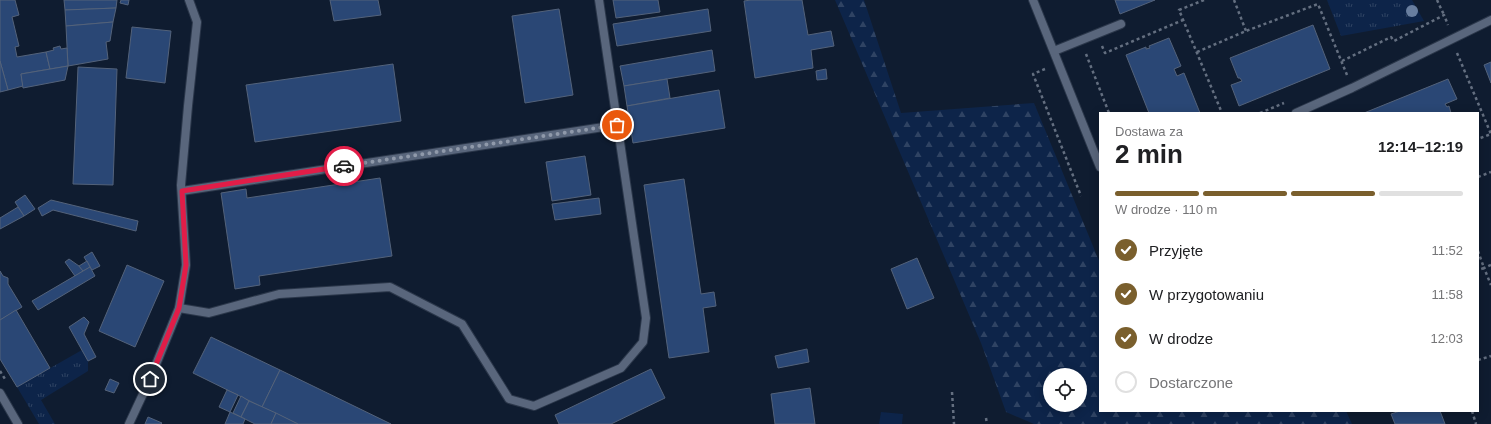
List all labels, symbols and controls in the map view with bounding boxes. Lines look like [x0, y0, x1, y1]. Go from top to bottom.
pin [600, 108, 634, 142]
icon: bag [606, 114, 628, 136]
text: Dostawa za [1115, 124, 1183, 139]
text: 12:14–12:19 [1378, 138, 1463, 155]
text: 2 min [1115, 139, 1183, 169]
courier [324, 146, 364, 186]
icon: car [333, 155, 355, 177]
text: W drodze · 110 m [1115, 202, 1217, 217]
icon: check [1115, 239, 1137, 261]
text: Przyjęte [1149, 242, 1203, 259]
text: 11:52 [1431, 243, 1463, 258]
icon: check [1115, 283, 1137, 305]
text: W przygotowaniu [1149, 286, 1264, 303]
text: 11:58 [1431, 287, 1463, 302]
icon: check [1115, 327, 1137, 349]
text: W drodze [1149, 330, 1213, 347]
text: 12:03 [1430, 331, 1463, 346]
pin [133, 362, 167, 396]
icon: home [139, 368, 161, 390]
map controls [1043, 368, 1087, 412]
button: locate [1043, 368, 1087, 412]
text: Dostarczone [1149, 374, 1233, 391]

